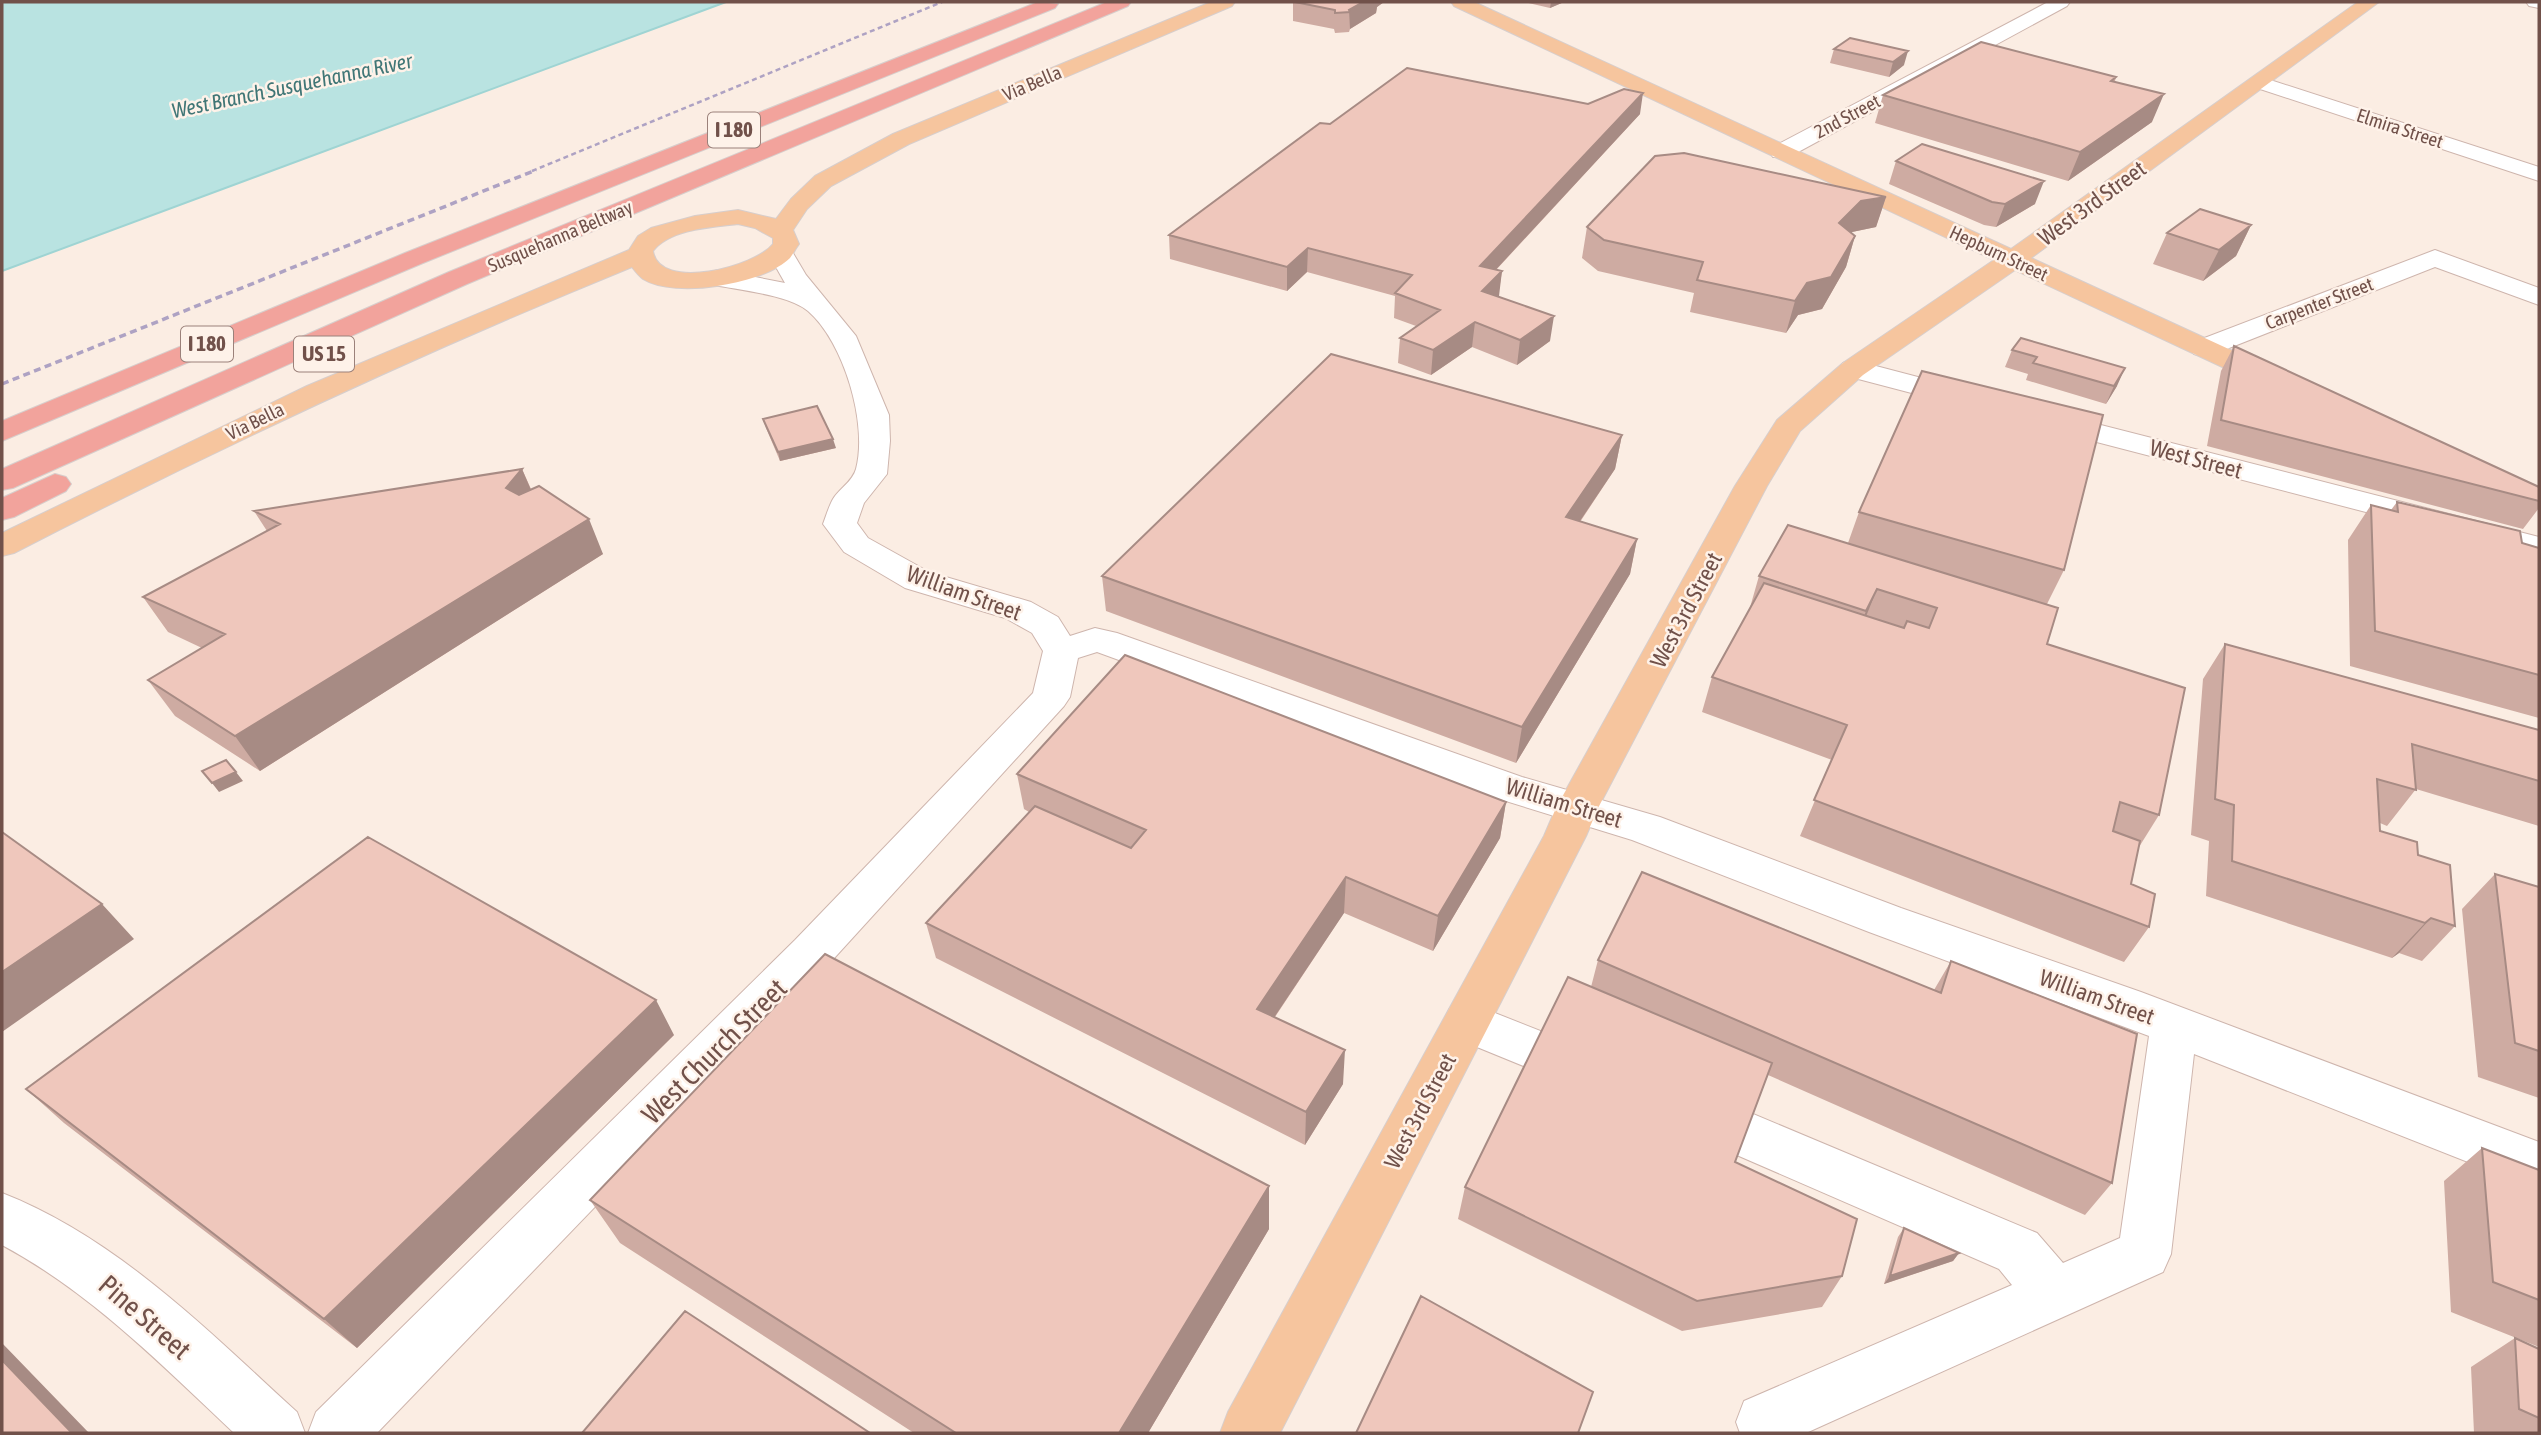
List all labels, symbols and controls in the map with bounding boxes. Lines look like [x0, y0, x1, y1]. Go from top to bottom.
water label: West Branch Susquehanna River [169, 48, 415, 122]
street label: Via Bella [999, 61, 1065, 105]
street label: 2nd Street [1810, 90, 1884, 142]
street label: Elmira Street [2354, 104, 2446, 152]
road number: I 180 [708, 113, 760, 148]
street label: West 3rd Street [2033, 155, 2151, 251]
street label: Susquehanna Beltway [485, 196, 636, 276]
street label: Hepburn Street [1946, 221, 2052, 285]
street label: Carpenter Street [2262, 272, 2376, 334]
road number: I 180 [181, 326, 233, 362]
road number: US 15 [294, 336, 354, 372]
street label: Via Bella [222, 398, 288, 444]
street label: West Street [2147, 434, 2245, 484]
street label: West 3rd Street [1645, 548, 1727, 672]
street label: William Street [903, 560, 1025, 626]
street label: William Street [1503, 773, 1625, 833]
street label: William Street [2036, 964, 2158, 1030]
street label: West Church Street [635, 972, 793, 1130]
street label: West 3rd Street [1379, 1049, 1461, 1173]
street label: Pine Street [93, 1268, 197, 1366]

